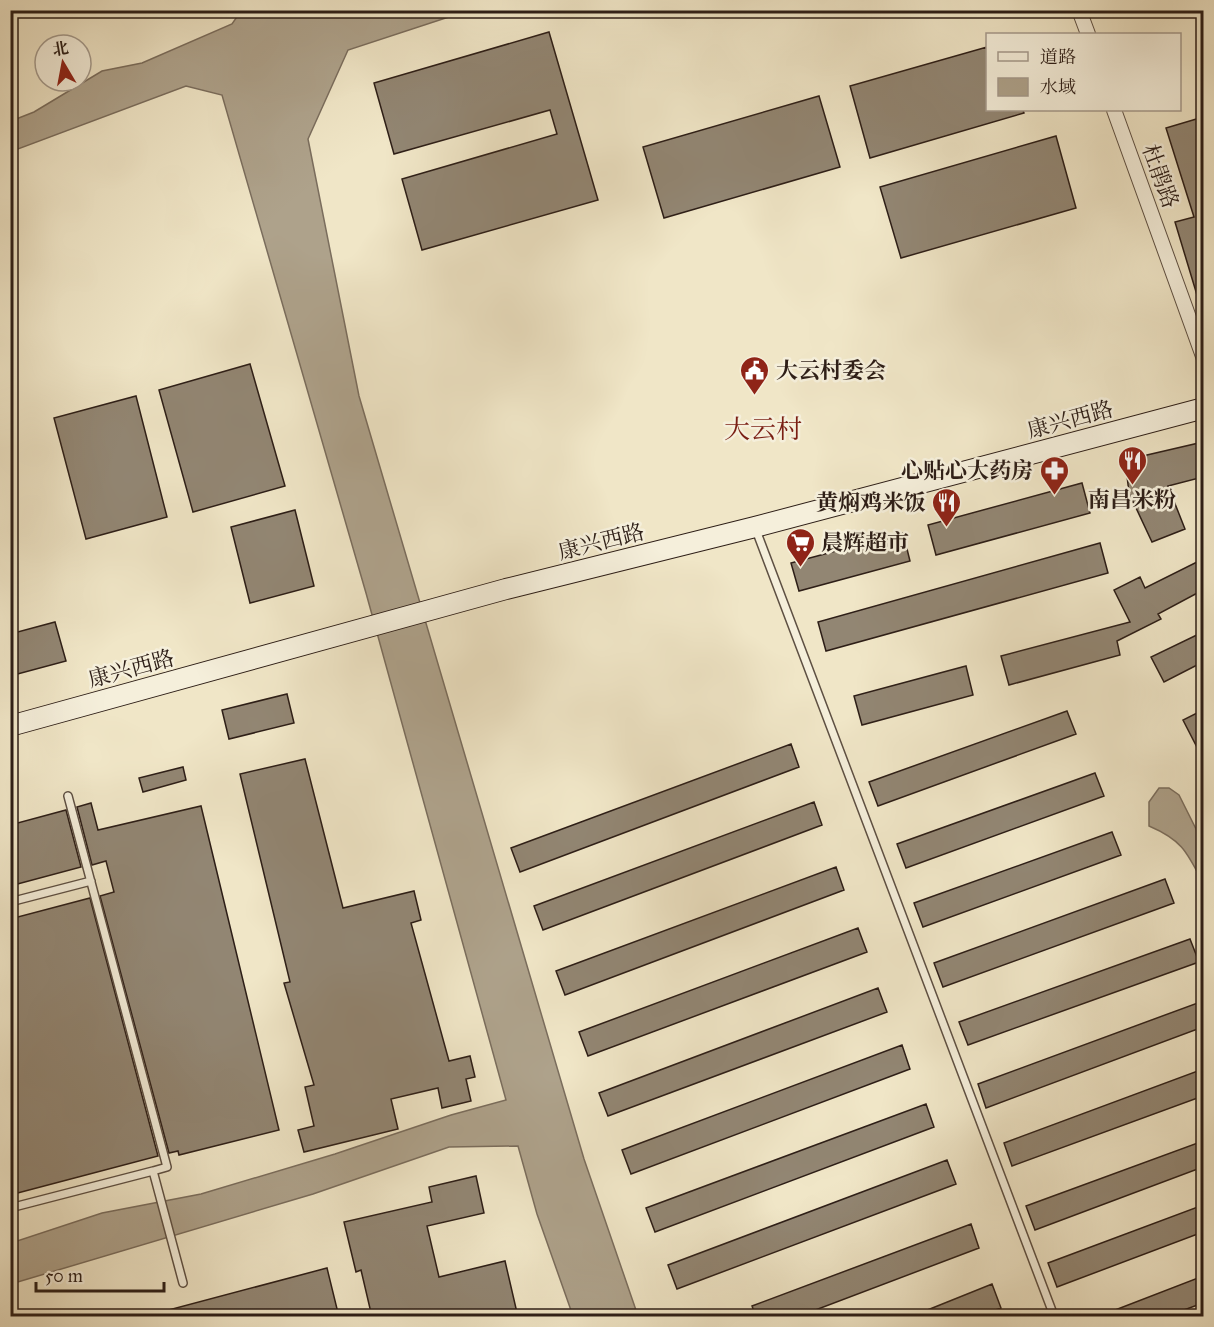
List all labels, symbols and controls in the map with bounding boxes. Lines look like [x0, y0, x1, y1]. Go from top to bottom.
north arrow [33, 33, 93, 93]
legend [986, 33, 1181, 111]
text: 北 [51, 38, 70, 59]
text: 道路 [1040, 46, 1076, 68]
text: 水域 [1040, 76, 1076, 98]
street label: 杜鹃路 [1137, 141, 1185, 212]
public building icon: 大云村委会 [739, 354, 771, 396]
place label: 大云村委会 [776, 357, 886, 384]
street label: 康兴西路 [1024, 395, 1116, 444]
district label: 大云村 [724, 413, 802, 445]
restaurant icon: 南昌米粉 [1116, 444, 1148, 486]
pharmacy icon: 心贴心大药房 [1038, 454, 1070, 496]
place label: 心贴心大药房 [901, 457, 1033, 484]
restaurant icon: 黄焖鸡米饭 [931, 486, 963, 528]
place label: 南昌米粉 [1088, 486, 1176, 513]
place label: 黄焖鸡米饭 [816, 489, 926, 516]
street label: 康兴西路 [555, 518, 647, 565]
supermarket icon: 晨辉超市 [784, 526, 816, 568]
place label: 晨辉超市 [821, 529, 909, 556]
street label: 康兴西路 [85, 644, 177, 693]
scale bar [36, 1255, 164, 1293]
text: 50 m [45, 1265, 83, 1287]

